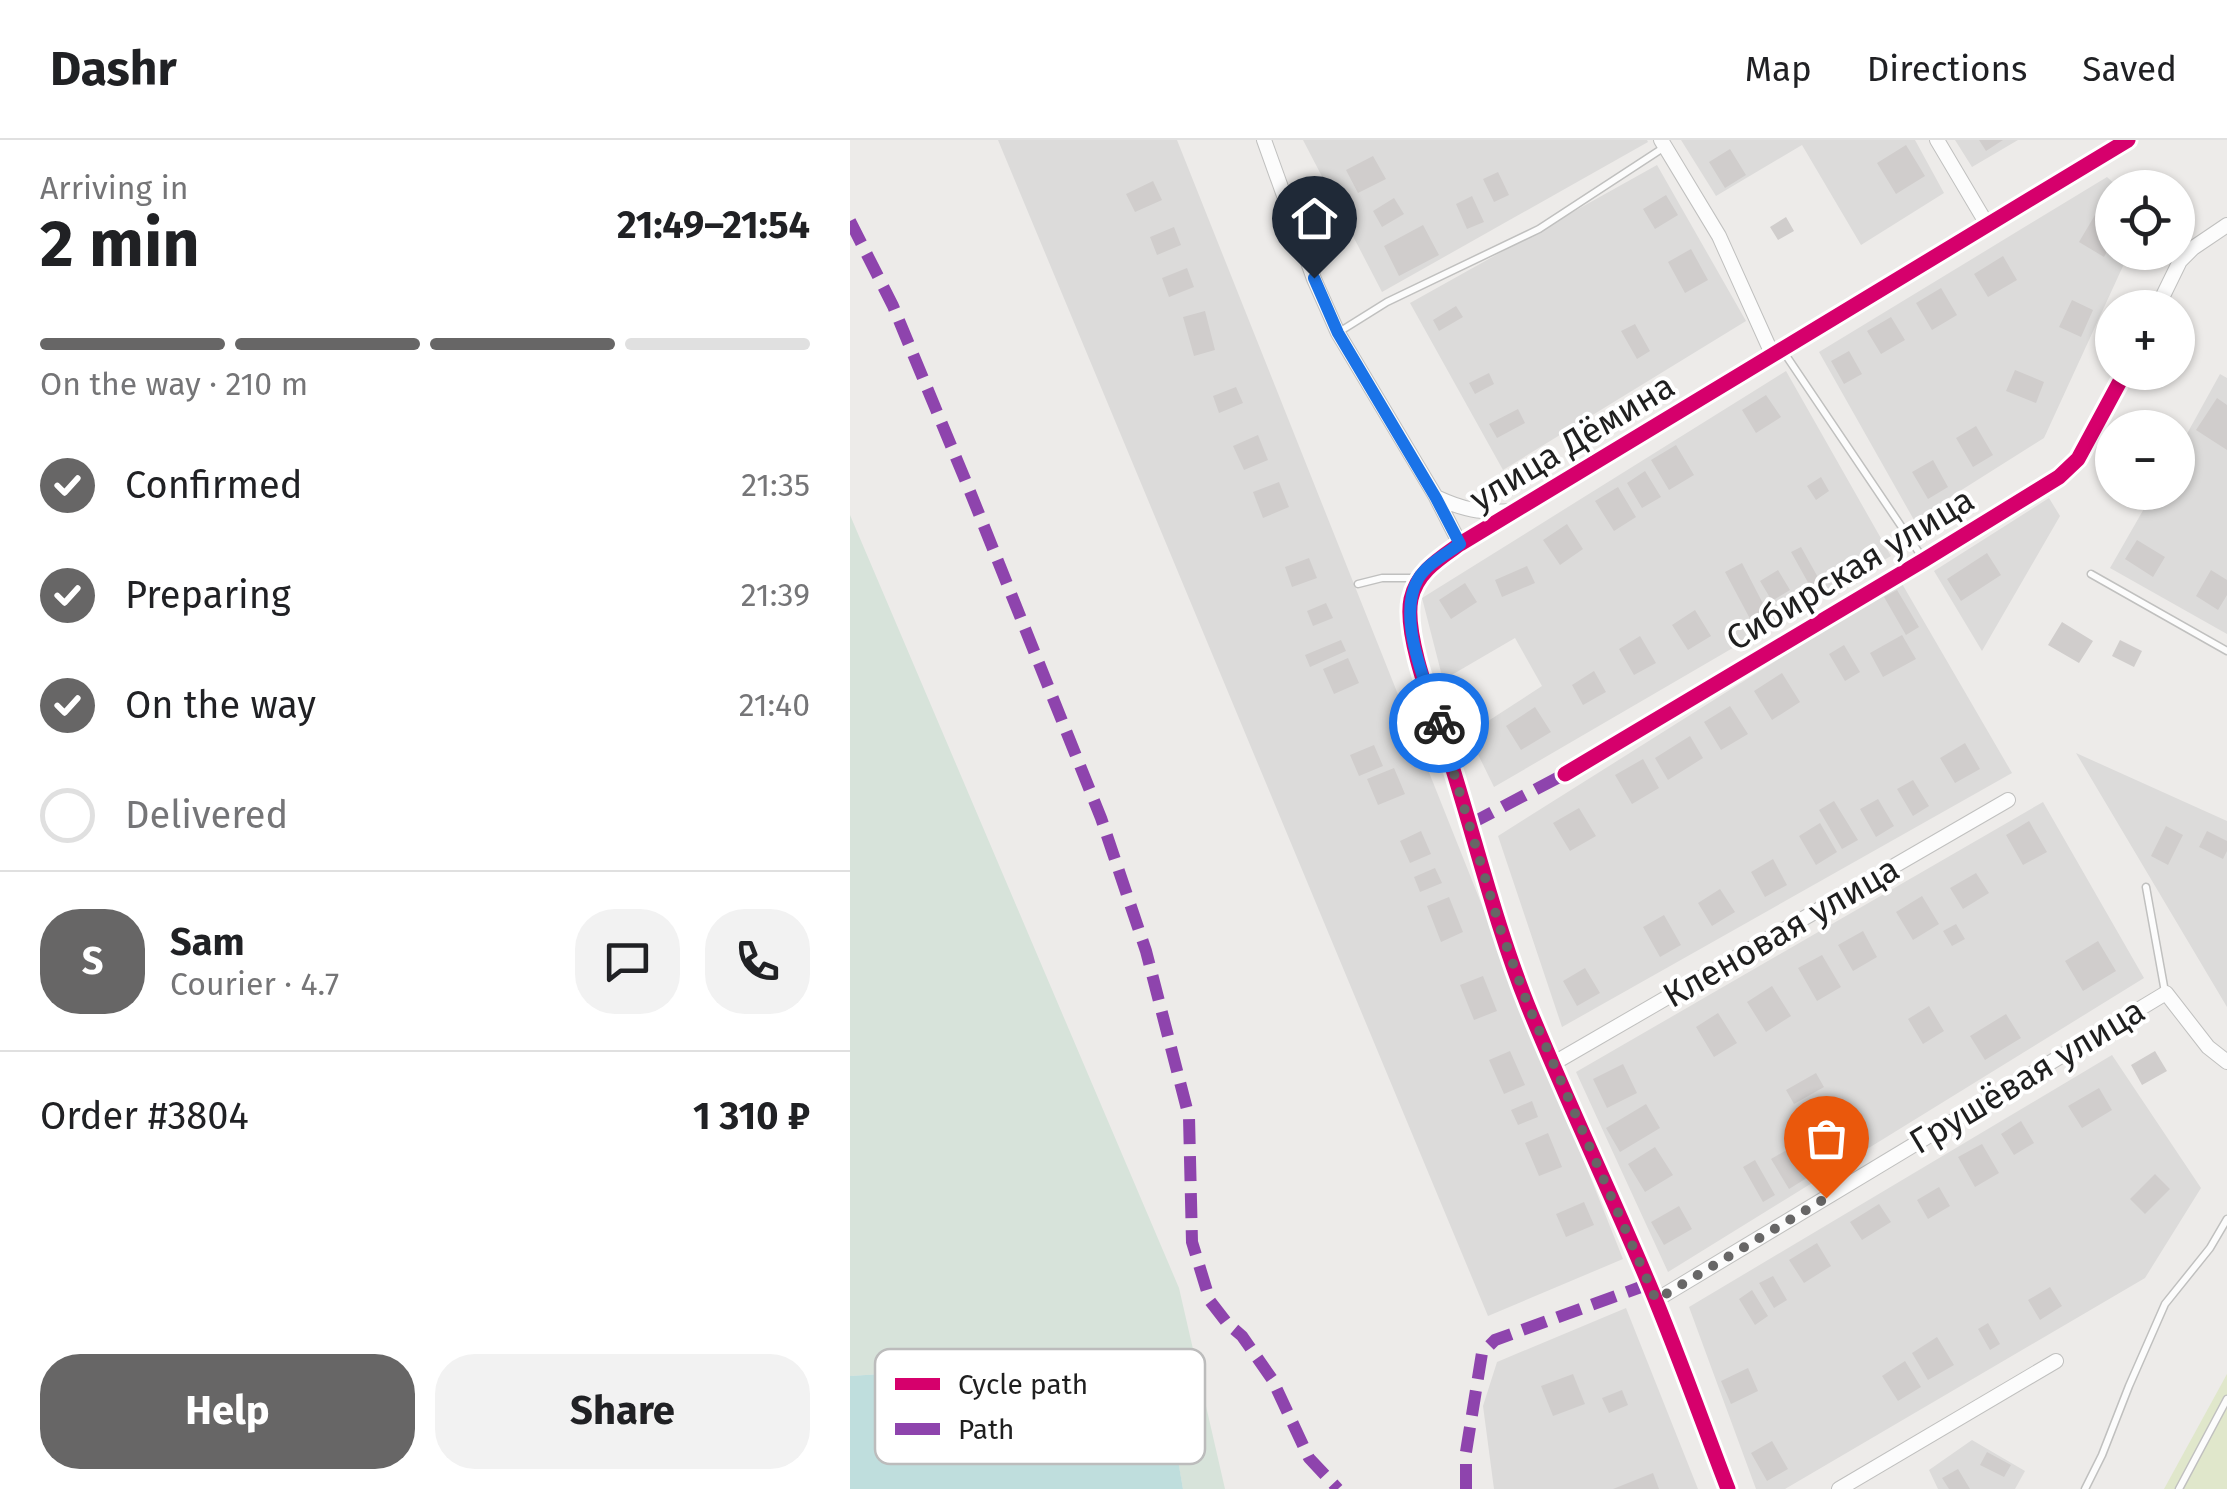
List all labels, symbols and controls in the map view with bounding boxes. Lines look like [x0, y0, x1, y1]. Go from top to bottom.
text: Dashr [50, 40, 177, 98]
text: Map [1745, 48, 1812, 90]
text: Directions [1867, 48, 2027, 90]
text: Saved [2082, 48, 2177, 90]
text: Arriving in [40, 169, 188, 207]
map controls [2095, 170, 2195, 510]
button: locate [2095, 170, 2195, 270]
pin [1272, 176, 1357, 279]
icon: home [1287, 191, 1342, 246]
text: 21:49–21:54 [617, 202, 810, 248]
text: 2 min [40, 205, 200, 283]
button: + [2095, 290, 2195, 390]
street label: улица Дёмина [1462, 364, 1682, 520]
text: On the way · 210 m [40, 365, 308, 403]
button: − [2095, 410, 2195, 510]
icon: check [40, 458, 95, 513]
text: Confirmed [125, 462, 303, 508]
text: 21:35 [741, 466, 810, 504]
street label: Сибирская улица [1718, 478, 1982, 660]
icon: check [40, 568, 95, 623]
text: Preparing [125, 572, 291, 618]
text: 21:39 [741, 576, 810, 614]
courier [1389, 673, 1489, 773]
icon: check [40, 678, 95, 733]
text: On the way [125, 682, 316, 728]
text: 21:40 [739, 686, 810, 724]
icon: bike [1412, 696, 1467, 751]
text: Delivered [125, 792, 288, 838]
street label: Кленовая улица [1656, 847, 1906, 1017]
button: chat [575, 909, 680, 1014]
button: phone [705, 909, 810, 1014]
text: Sam [170, 919, 245, 965]
text: S [82, 938, 103, 984]
text: Courier · 4.7 [170, 965, 339, 1003]
street label: Грушёвая улица [1902, 989, 2152, 1163]
text: Order #3804 [40, 1093, 249, 1139]
text: 1 310 ₽ [693, 1093, 810, 1139]
pin [1784, 1096, 1869, 1199]
icon: bag [1799, 1111, 1854, 1166]
legend [875, 1349, 1205, 1464]
button: Help [40, 1354, 415, 1469]
button: Share [435, 1354, 810, 1469]
text: Cycle path [958, 1368, 1088, 1401]
text: Path [958, 1413, 1014, 1446]

